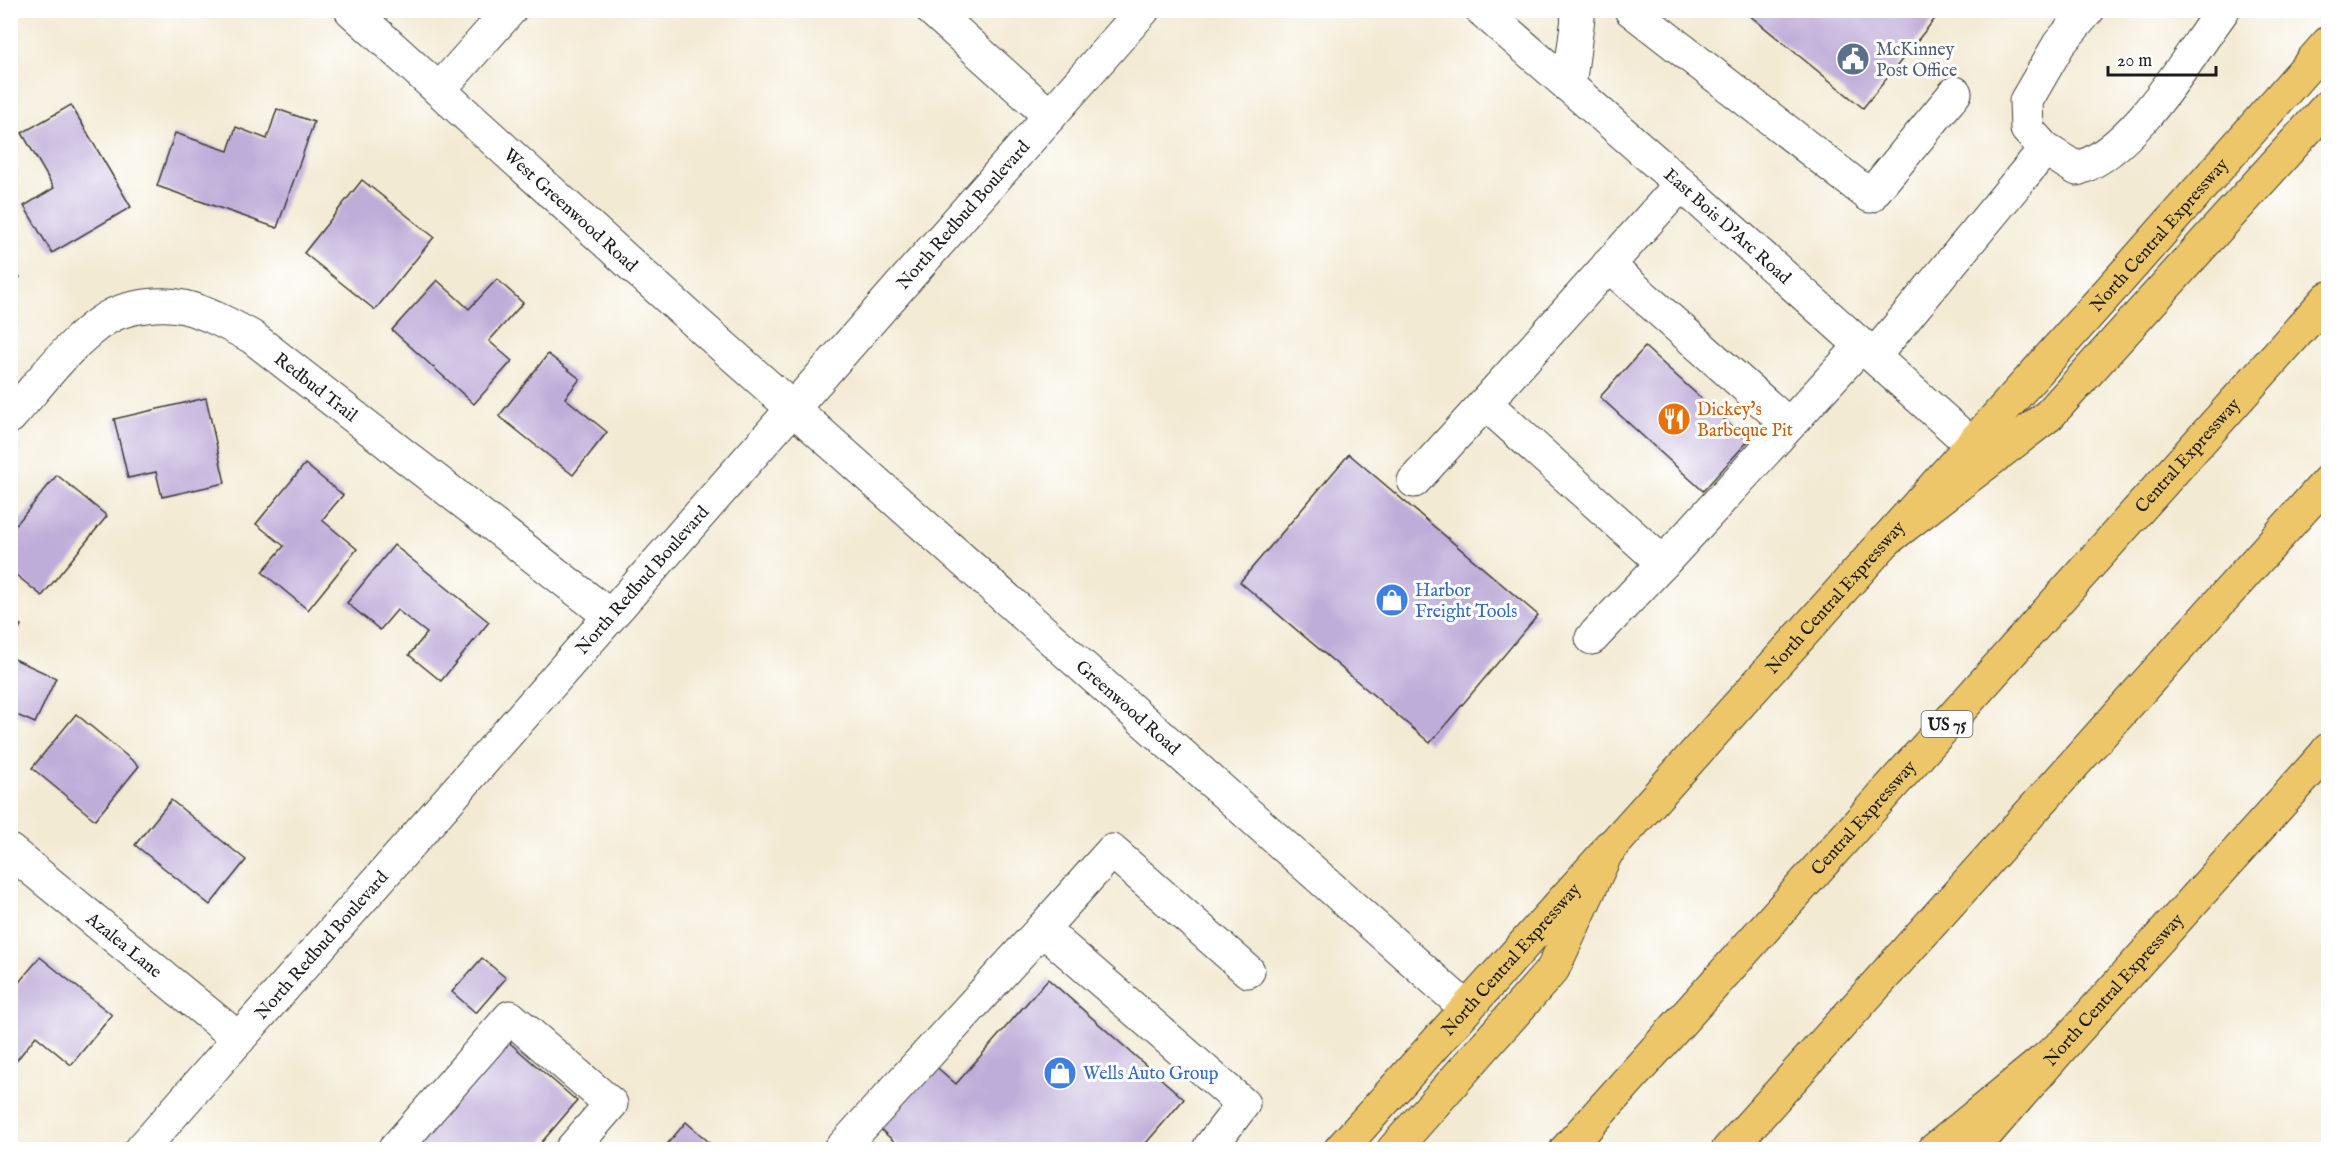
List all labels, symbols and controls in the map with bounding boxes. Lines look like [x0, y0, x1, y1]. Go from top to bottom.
place label: McKinney Post Office [1876, 39, 1957, 83]
scale bar [2108, 39, 2216, 77]
public building icon: McKinney Post Office [1835, 41, 1871, 77]
text: 20 m [2117, 50, 2152, 73]
street label: North Redbud Boulevard [892, 136, 1036, 295]
street label: West Greenwood Road [498, 144, 642, 278]
street label: North Central Expressway [2086, 154, 2234, 318]
street label: East Bois D'Arc Road [1658, 164, 1795, 290]
street label: Redbud Trail [269, 348, 362, 428]
street label: Central Expressway [2131, 394, 2246, 519]
place label: Dickey's Barbeque Pit [1697, 399, 1793, 443]
restaurant icon: Dickey's Barbeque Pit [1656, 401, 1692, 437]
street label: North Redbud Boulevard [572, 501, 715, 660]
street label: North Central Expressway [1762, 517, 1911, 680]
place label: Harbor Freight Tools [1415, 580, 1517, 624]
shop icon: Harbor Freight Tools [1374, 582, 1410, 618]
street label: Greenwood Road [1070, 656, 1184, 761]
road number: US 75 [1922, 711, 1972, 737]
street label: Central Expressway [1807, 756, 1922, 881]
street label: North Redbud Boulevard [251, 866, 394, 1025]
street label: North Central Expressway [1437, 879, 1587, 1042]
street label: Azalea Lane [80, 907, 166, 984]
street label: North Central Expressway [2040, 909, 2189, 1072]
shop icon: Wells Auto Group [1042, 1055, 1078, 1091]
place label: Wells Auto Group [1083, 1063, 1219, 1086]

